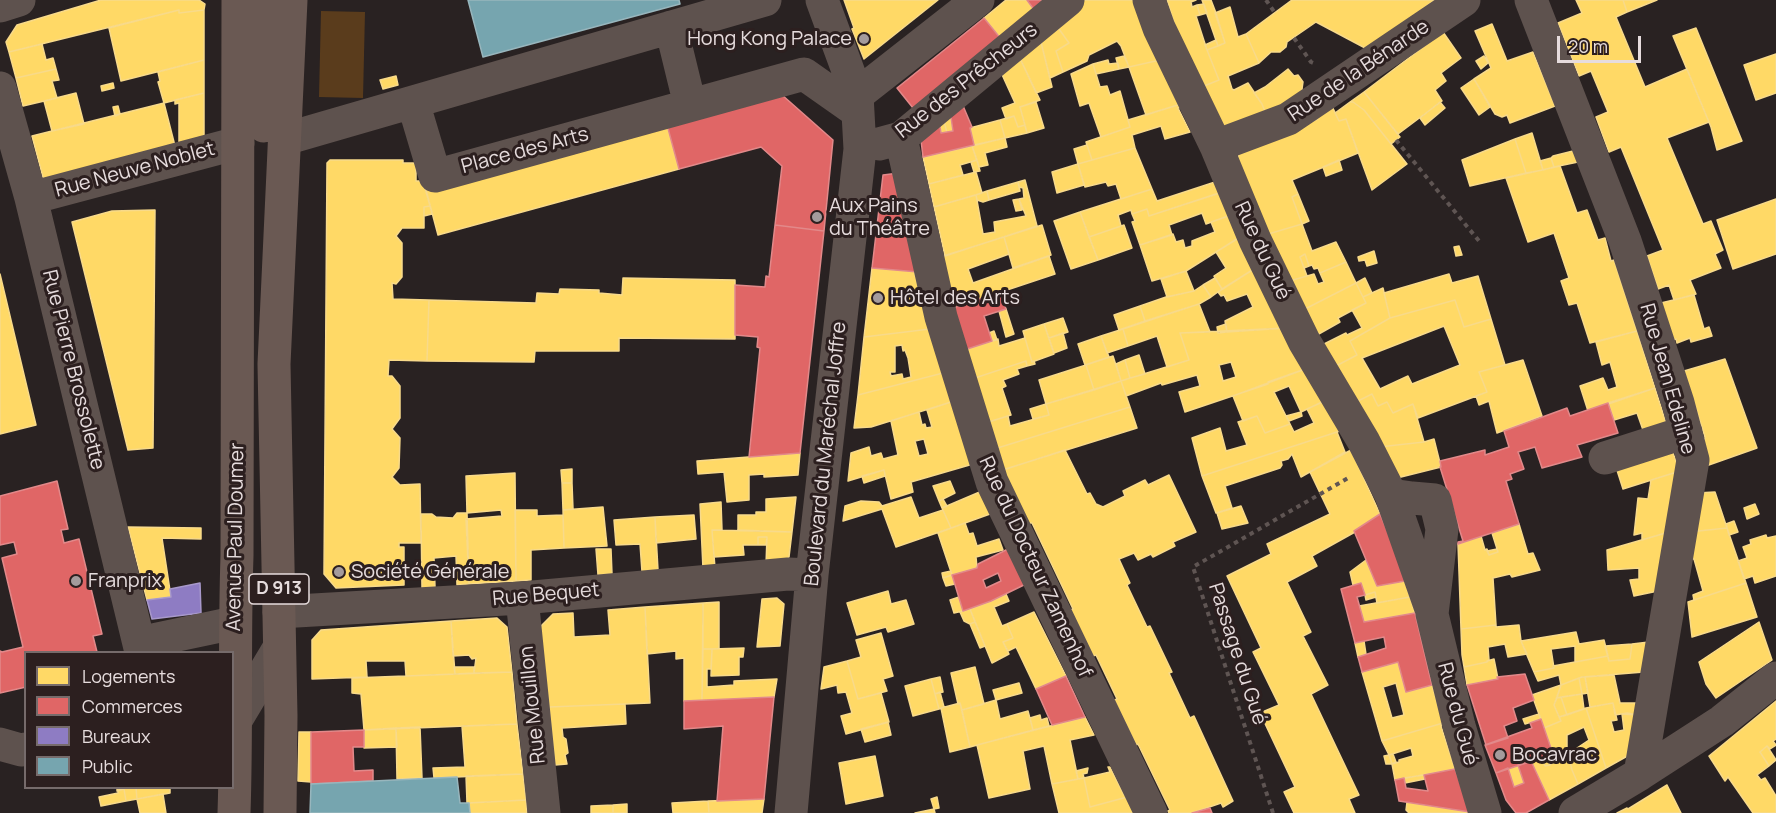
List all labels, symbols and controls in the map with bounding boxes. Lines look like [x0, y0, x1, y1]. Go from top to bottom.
street label: Rue de la Bénarde [1284, 15, 1434, 127]
street label: Rue des Prêcheurs [891, 18, 1043, 144]
scale bar [1560, 24, 1644, 62]
place label: Hong Kong Palace [687, 27, 852, 51]
marker: Hong Kong Palace [857, 32, 871, 46]
text: 20 m [1568, 34, 1608, 58]
street label: Place des Arts [459, 122, 591, 180]
street label: Rue Neuve Noblet [52, 137, 218, 203]
place label: Aux Pains du Théâtre [829, 194, 930, 241]
street label: Rue du Gué [1229, 198, 1295, 304]
marker: Aux Pains du Théâtre [810, 210, 824, 224]
street label: Rue Pierre Brossolette [37, 268, 109, 472]
place label: Hôtel des Arts [890, 286, 1020, 310]
marker: Hôtel des Arts [871, 291, 885, 305]
street label: Rue Jean Edeline [1634, 301, 1700, 457]
street label: Boulevard du Maréchal Joffre [800, 321, 852, 587]
street label: Avenue Paul Doumer [222, 442, 250, 632]
street label: Rue du Docteur Zamenhof [973, 453, 1097, 681]
place label: Société Générale [351, 560, 509, 584]
marker: Société Générale [332, 565, 346, 579]
place label: Franprix [88, 569, 162, 593]
marker: Franprix [69, 574, 83, 588]
road number: D 913 [249, 574, 309, 604]
street label: Rue Bequet [491, 578, 601, 612]
street label: Passage du Gué [1203, 580, 1271, 728]
street label: Rue Mouillon [515, 645, 551, 765]
legend [24, 651, 234, 789]
street label: Rue du Gué [1432, 660, 1482, 768]
text: Logements [82, 664, 176, 688]
text: Commerces [82, 694, 183, 718]
text: Bureaux [82, 724, 151, 748]
place label: Bocavrac [1512, 743, 1597, 767]
marker: Bocavrac [1493, 748, 1507, 762]
text: Public [82, 754, 133, 778]

